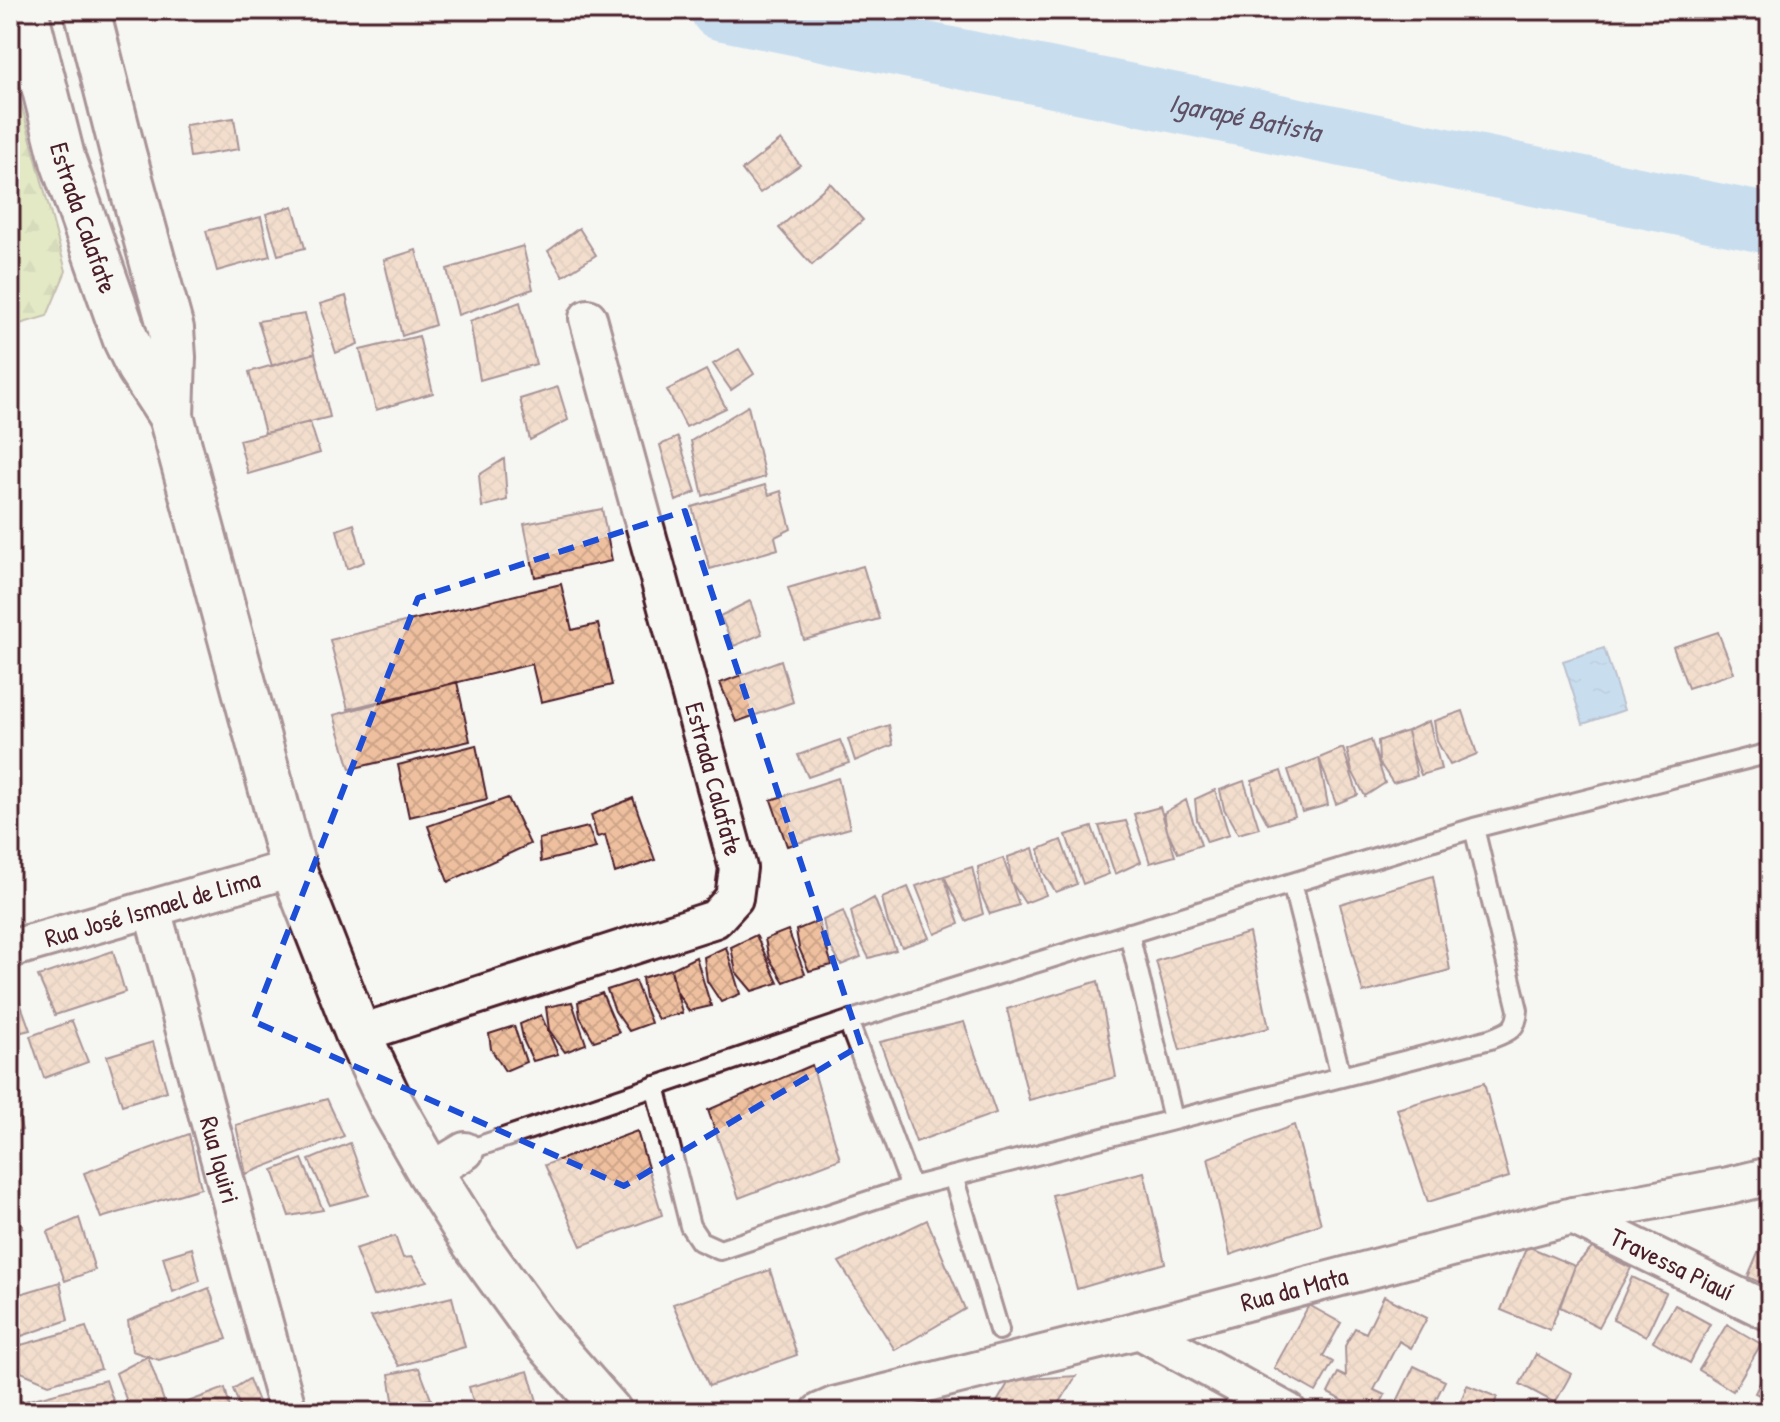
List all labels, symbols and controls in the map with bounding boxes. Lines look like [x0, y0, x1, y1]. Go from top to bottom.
water label: Igarapé Batista [1166, 83, 1327, 152]
street label: Estrada Calafate [42, 139, 126, 298]
street label: Estrada Calafate [677, 698, 752, 859]
street label: Rua José Ismael de Lima [41, 860, 264, 955]
street label: Rua Iquiri [192, 1112, 249, 1207]
street label: Travessa Piauí [1604, 1219, 1740, 1309]
street label: Rua da Mata [1237, 1258, 1351, 1320]

